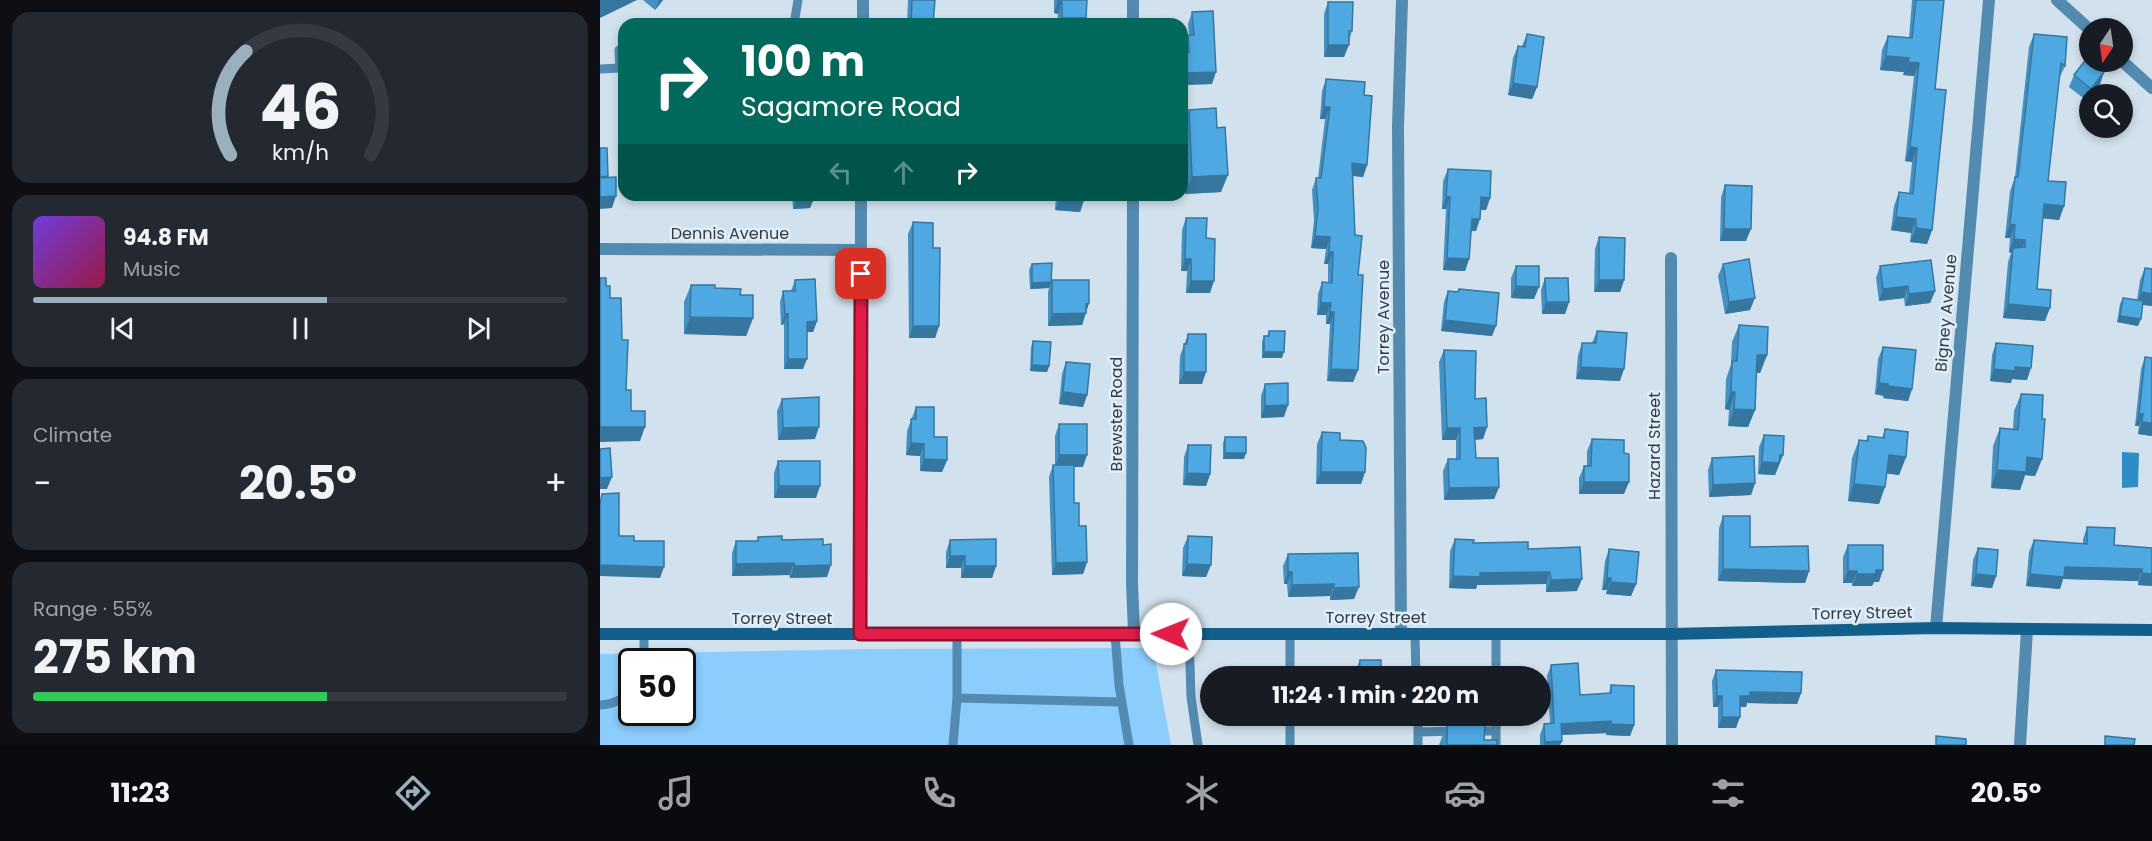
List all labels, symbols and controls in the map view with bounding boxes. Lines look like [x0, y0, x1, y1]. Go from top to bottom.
north arrow [2079, 18, 2133, 72]
map controls [2079, 18, 2133, 138]
text: 100 m [741, 32, 865, 91]
icon: right [642, 42, 720, 120]
text: 46 [259, 63, 341, 151]
button: search [2079, 84, 2133, 138]
text: Sagamore Road [741, 88, 961, 125]
text: km/h [271, 137, 329, 168]
icon: left [824, 156, 857, 189]
icon: ahead [887, 156, 920, 189]
icon: right [950, 156, 983, 189]
text: 94.8 FM [123, 222, 209, 253]
street label: Dennis Avenue [671, 222, 789, 245]
pin [835, 248, 886, 299]
street label: Bigney Avenue [1929, 253, 1963, 373]
text: Music [123, 255, 181, 283]
icon: arrive [844, 257, 877, 290]
street label: Torrey Avenue [1372, 260, 1395, 374]
icon: previous [106, 312, 139, 345]
icon: pause [284, 312, 317, 345]
icon: next [462, 312, 495, 345]
street label: Brewster Road [1105, 357, 1128, 471]
street label: Hazard Street [1643, 392, 1666, 500]
text: Climate [33, 421, 112, 449]
text: 20.5° [239, 452, 357, 515]
text: − [33, 460, 51, 507]
text: + [544, 460, 567, 507]
text: Range · 55% [33, 595, 153, 623]
street label: Torrey Street [1811, 601, 1913, 625]
position arrow [1139, 602, 1203, 666]
street label: Torrey Street [1326, 606, 1427, 629]
street label: Torrey Street [732, 607, 833, 630]
text: 275 km [33, 626, 197, 689]
speed limit sign: 50 [618, 648, 696, 726]
text: 11:24 · 1 min · 220 m [1272, 680, 1479, 711]
icon: directions [392, 772, 434, 814]
icon: music [655, 772, 697, 814]
icon: phone [918, 772, 960, 814]
icon: climate [1181, 772, 1223, 814]
icon: car [1444, 772, 1486, 814]
icon: filters [1707, 772, 1749, 814]
text: 11:23 [111, 774, 170, 811]
text: 20.5° [1971, 774, 2041, 811]

